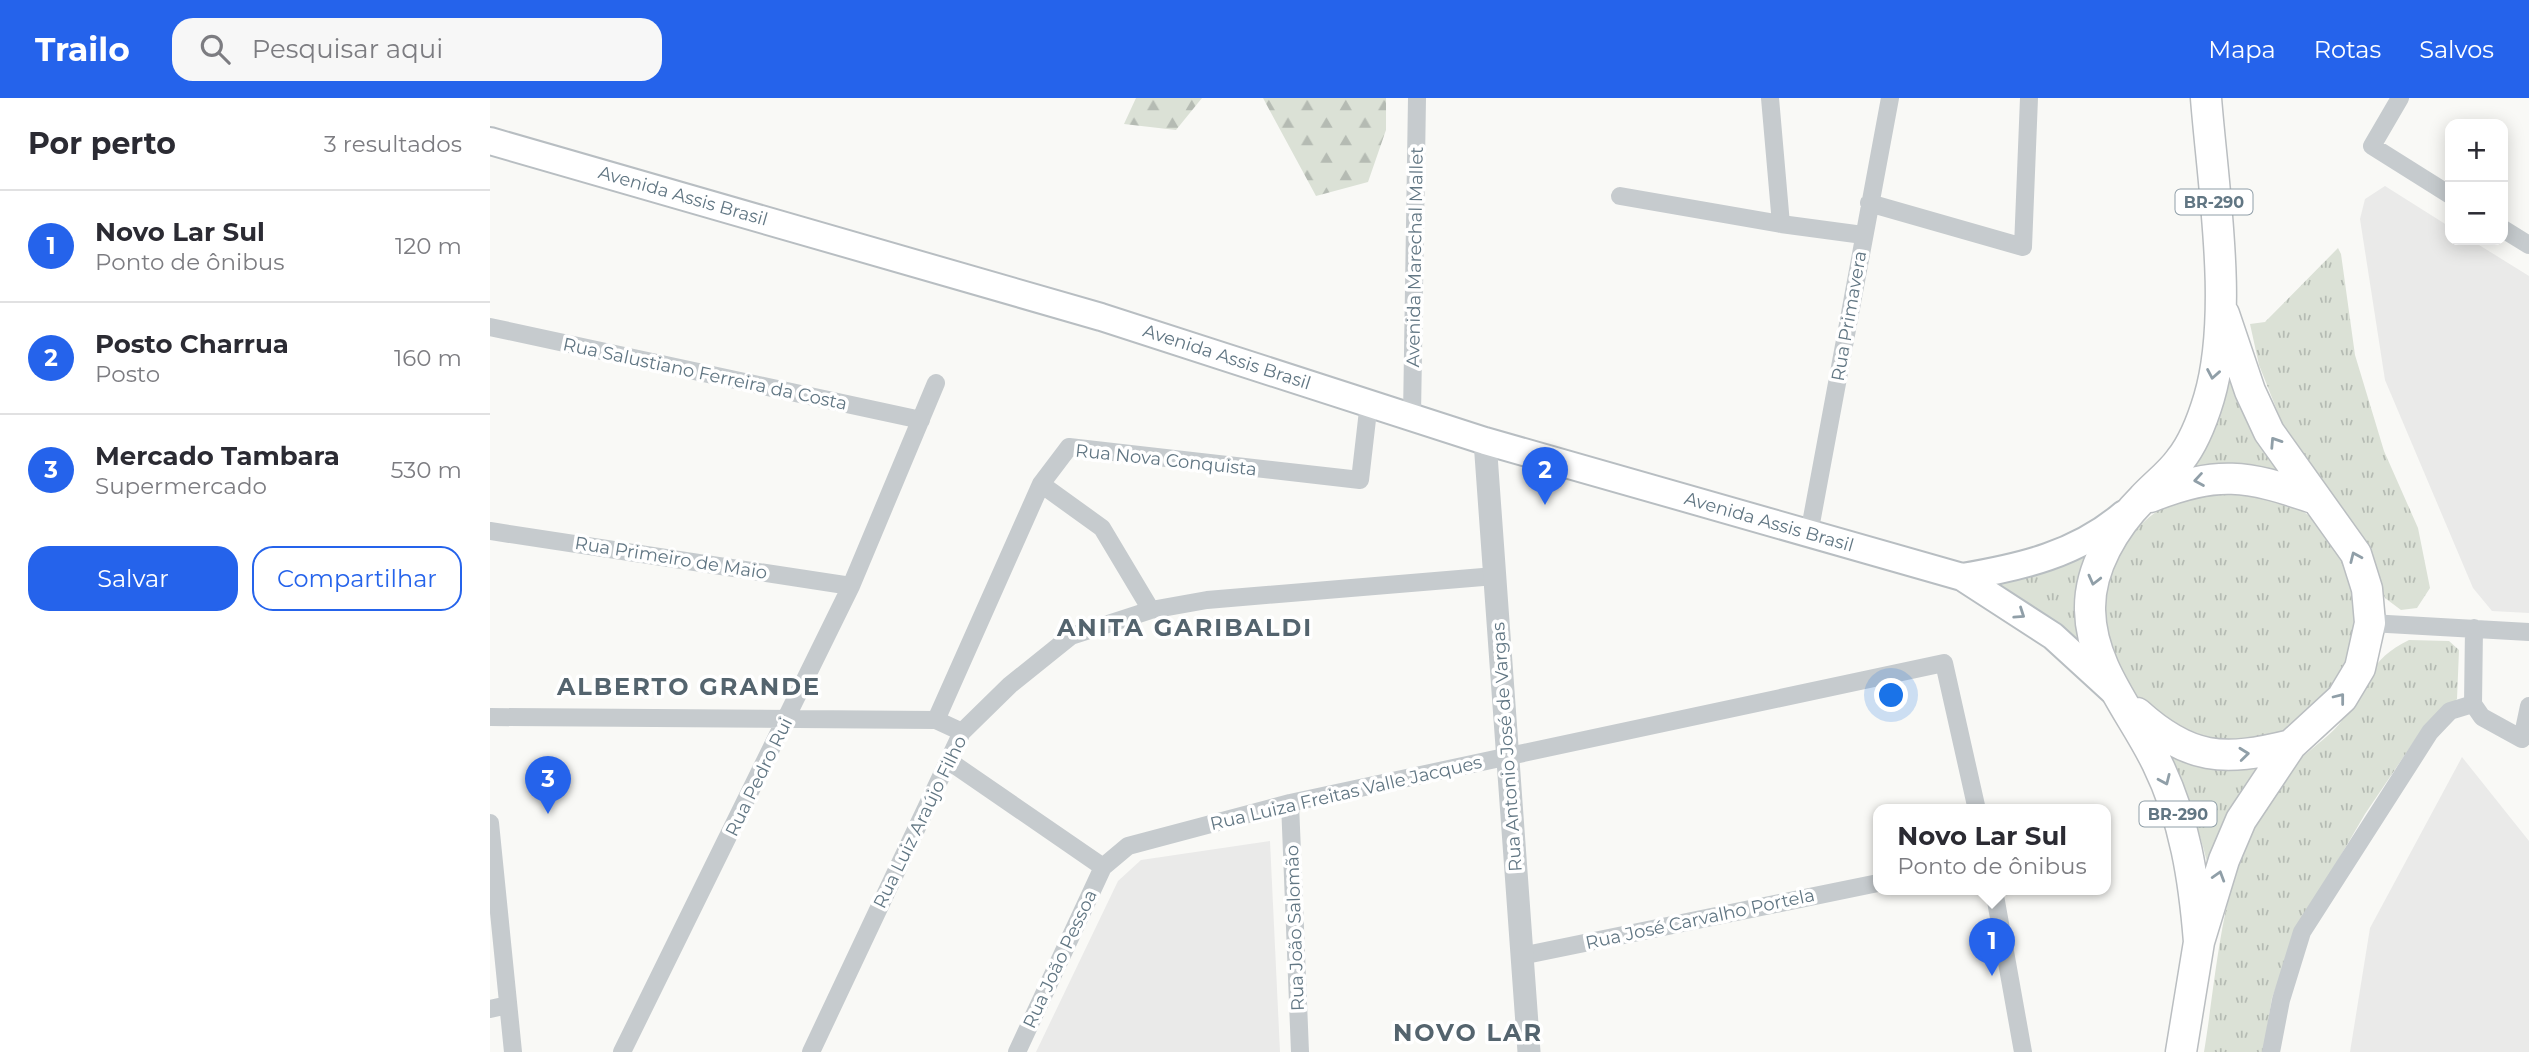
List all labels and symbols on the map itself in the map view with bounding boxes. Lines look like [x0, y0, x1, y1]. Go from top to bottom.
street label: Avenida Marechal Mallet [1402, 146, 1428, 368]
street label: Avenida Assis Brasil [596, 161, 770, 231]
road number: BR-290 [2176, 190, 2252, 214]
street label: Rua Primavera [1827, 249, 1871, 383]
street label: Avenida Assis Brasil [1140, 319, 1314, 395]
street label: Rua Salustiano Ferreira da Costa [561, 333, 849, 415]
one-way arrow [2206, 368, 2221, 380]
one-way arrow [2270, 436, 2283, 449]
street label: Rua Nova Conquista [1074, 440, 1258, 480]
pin: 2 [1522, 447, 1568, 505]
one-way arrow [2193, 472, 2205, 487]
street label: Avenida Assis Brasil [1682, 487, 1856, 557]
street label: Rua Primeiro de Maio [573, 532, 769, 584]
one-way arrow [2349, 552, 2363, 564]
one-way arrow [2088, 574, 2102, 586]
one-way arrow [2012, 606, 2025, 619]
district label: ANITA GARIBALDI [1056, 613, 1313, 642]
street label: Rua Antonio José de Vargas [1487, 621, 1527, 873]
district label: ALBERTO GRANDE [556, 672, 821, 701]
your location [1874, 678, 1908, 712]
one-way arrow [2332, 693, 2345, 706]
street label: Rua Pedro Rui [721, 714, 797, 840]
street label: Rua Luiz Araújo Filho [869, 732, 971, 912]
one-way arrow [2239, 747, 2250, 762]
street label: Rua Luiza Freitas Valle Jacques [1208, 751, 1484, 835]
pin: 3 [525, 756, 571, 814]
one-way arrow [2157, 772, 2171, 785]
road number: BR-290 [2140, 802, 2216, 827]
street label: Rua João Salomão [1281, 845, 1309, 1011]
one-way arrow [2210, 871, 2225, 883]
street label: Rua José Carvalho Portela [1583, 884, 1817, 954]
street label: Rua João Pessoa [1018, 886, 1102, 1032]
pin: 1 [1969, 918, 2015, 976]
district label: NOVO LAR [1393, 1018, 1543, 1047]

